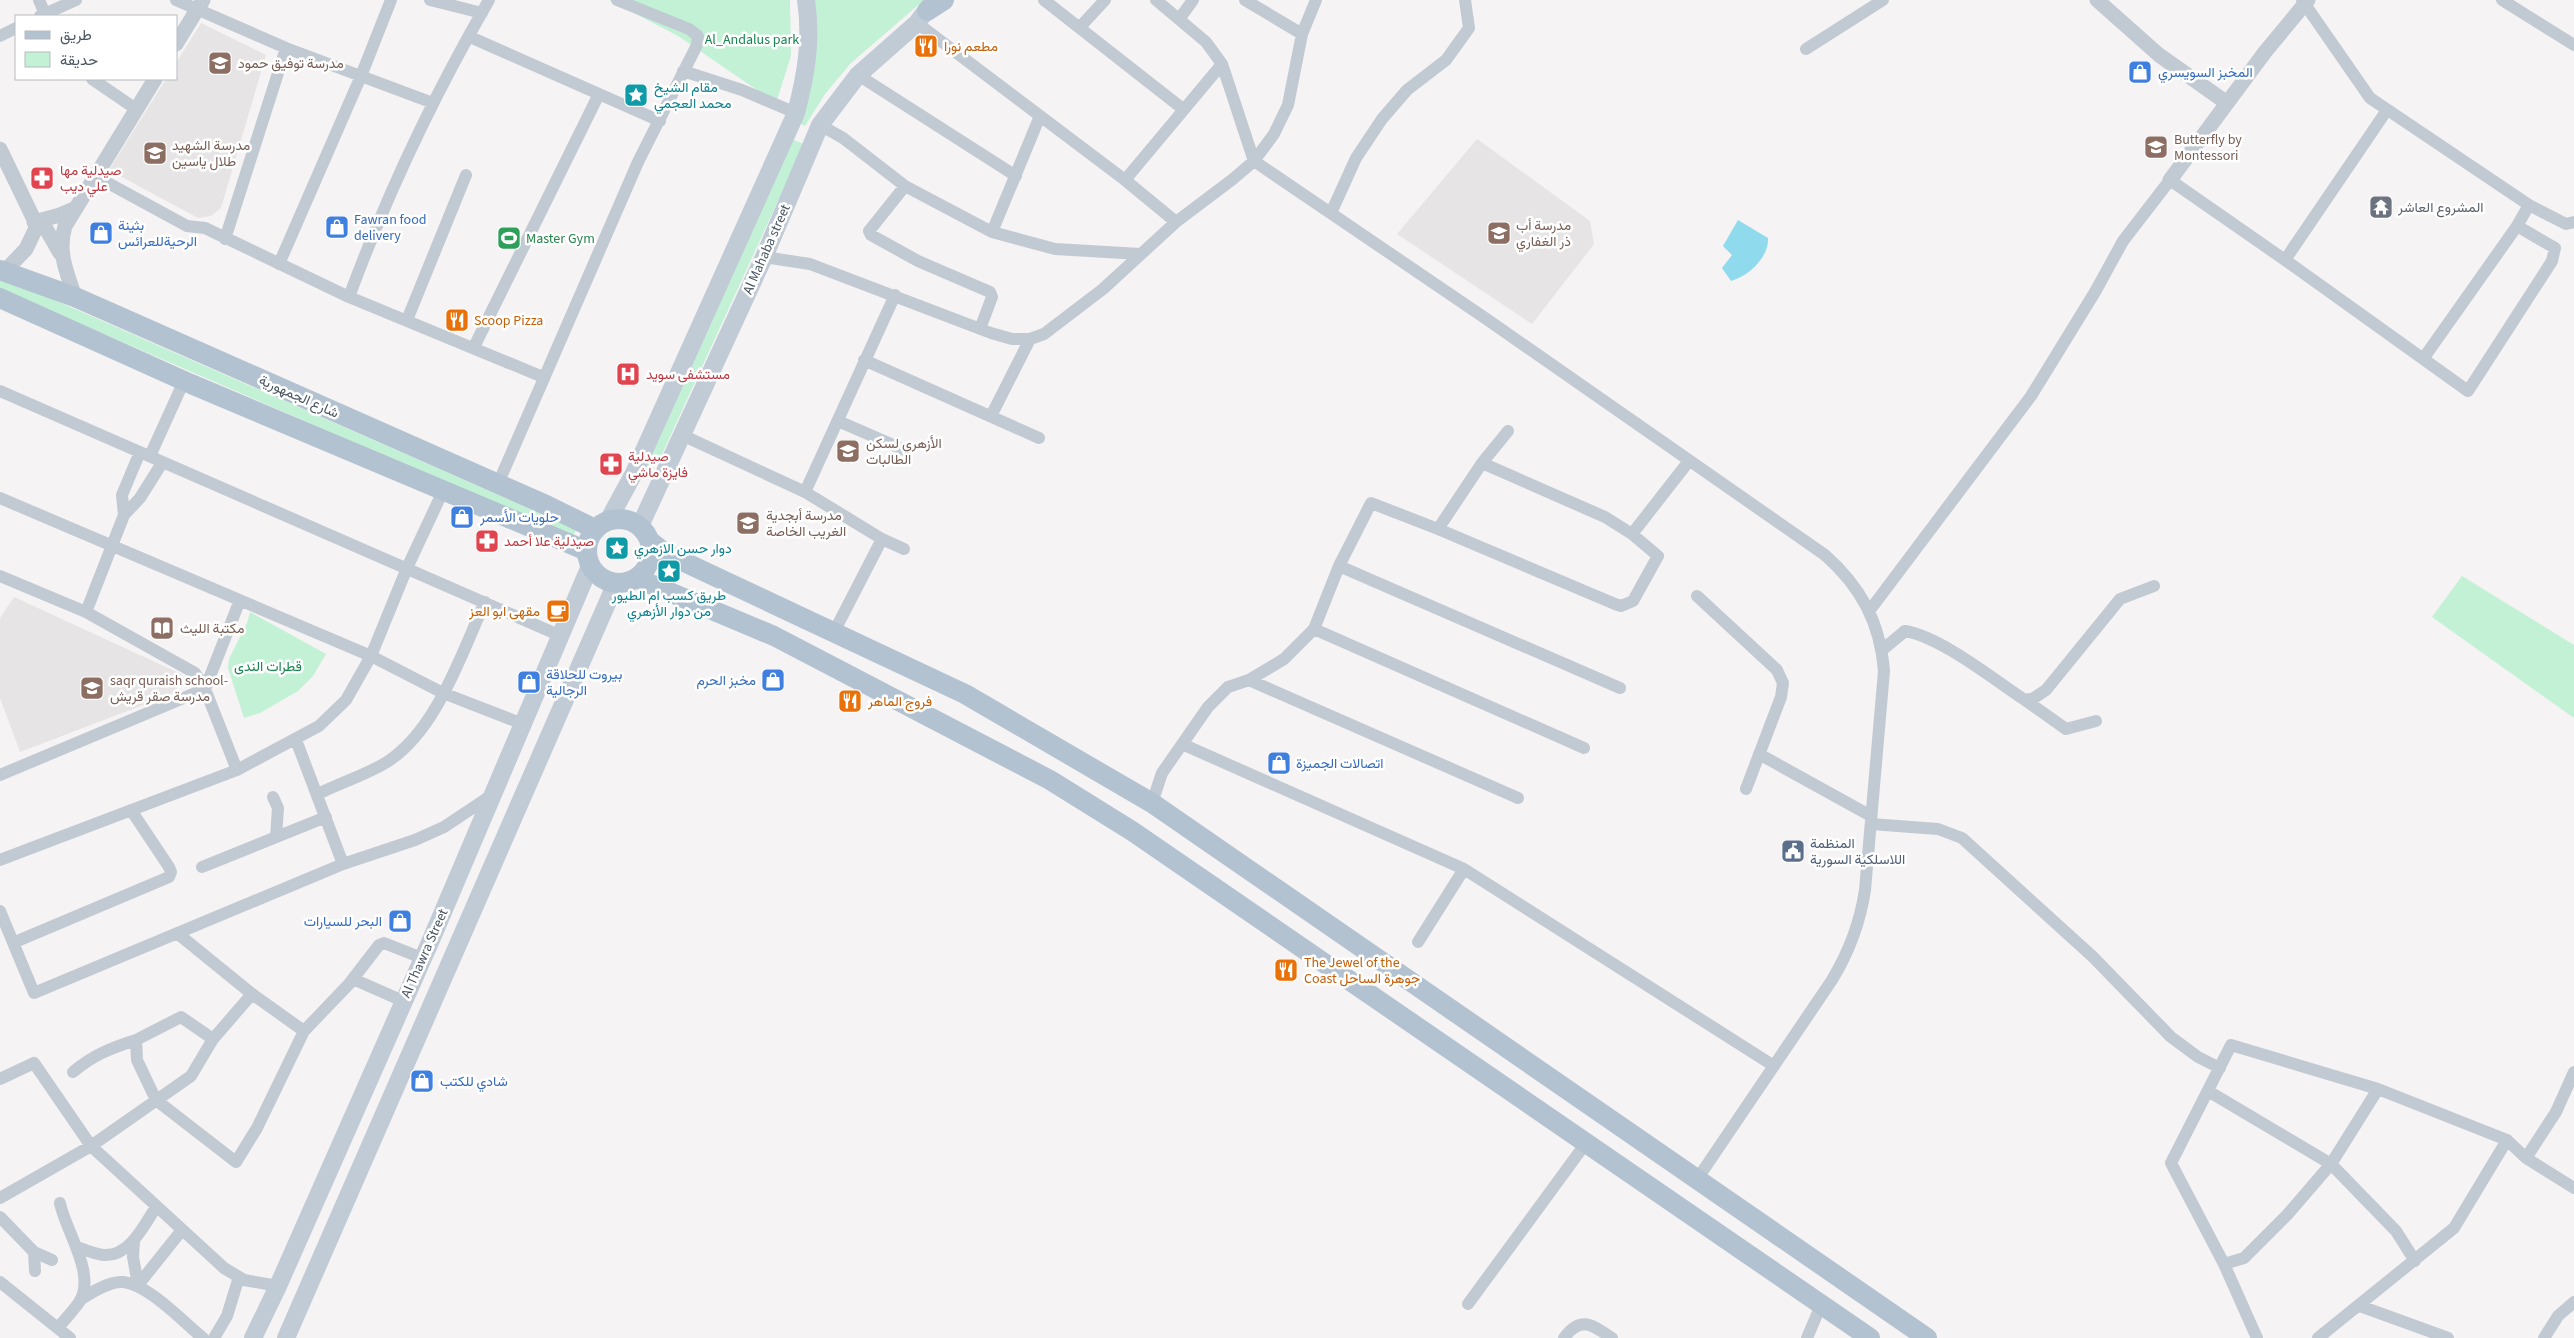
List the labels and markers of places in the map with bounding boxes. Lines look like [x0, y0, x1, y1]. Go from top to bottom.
restaurant icon: مطعم نورا [913, 33, 939, 59]
place label: مطعم نورا [944, 37, 998, 57]
school or university icon: مدرسة توفيق حمود [207, 50, 233, 76]
place label: مدرسة توفيق حمود [238, 54, 344, 74]
shop icon: المخبز السويسري [2127, 59, 2153, 85]
place label: المخبز السويسري [2158, 63, 2253, 84]
place label: مقام الشيخ محمد العجمي [654, 78, 731, 115]
place icon: مقام الشيخ محمد العجمي [623, 82, 649, 108]
place label: Butterfly by Montessori [2174, 130, 2242, 166]
school or university icon: Butterfly by Montessori [2143, 134, 2169, 160]
place label: مدرسة الشهيد طلال ياسين [172, 136, 250, 172]
school or university icon: مدرسة الشهيد طلال ياسين [142, 140, 168, 166]
place label: صيدلية مها علي ديب [60, 161, 122, 198]
pharmacy icon: صيدلية مها علي ديب [29, 165, 55, 191]
temple icon: المشروع العاشر [2368, 194, 2394, 220]
place label: المشروع العاشر [2397, 198, 2483, 218]
place label: Fawran food delivery [354, 210, 427, 246]
shop icon: Fawran food delivery [324, 214, 350, 240]
place label: بثينة الرحيةللعرائس [118, 216, 197, 252]
place label: مدرسة أب ذر الغفاري [1516, 216, 1571, 253]
shop icon: بثينة الرحيةللعرائس [88, 220, 114, 246]
school or university icon: مدرسة أب ذر الغفاري [1486, 220, 1512, 246]
sports icon: Master Gym [496, 225, 522, 251]
place label: Master Gym [526, 229, 595, 249]
restaurant icon: Scoop Pizza [444, 307, 470, 333]
place label: Scoop Pizza [474, 311, 543, 331]
hospital icon: مستشفى سويد [615, 361, 641, 387]
place label: مستشفى سويد [646, 365, 730, 385]
place label: الأزهري لسكن الطالبات [866, 434, 942, 470]
school or university icon: الأزهري لسكن الطالبات [835, 438, 861, 464]
place label: صيدلية فايزة ماشي [628, 447, 688, 484]
pharmacy icon: صيدلية فايزة ماشي [598, 451, 624, 477]
shop icon: حلويات الأسمر [449, 504, 475, 530]
place label: مدرسة أبجدية الغريب الخاصة [766, 506, 846, 542]
place label: حلويات الأسمر [479, 508, 559, 528]
school or university icon: مدرسة أبجدية الغريب الخاصة [735, 510, 761, 536]
pharmacy icon: صيدلية علا أحمد [474, 528, 500, 554]
place label: صيدلية علا أحمد [504, 532, 594, 552]
place icon: دوار حسن الازهري [604, 535, 630, 561]
place label: دوار حسن الازهري [634, 539, 732, 560]
place icon: طريق كسب ام الطيور من دوار الأزهري [656, 558, 682, 584]
place label: طريق كسب ام الطيور من دوار الأزهري [611, 586, 726, 623]
cafe icon: مقهى ابو العز [545, 598, 571, 624]
place label: مقهى ابو العز [468, 602, 540, 622]
library icon: مكتبة الليث [149, 615, 175, 641]
place label: مكتبة الليث [180, 619, 244, 639]
place label: بيروت للحلاقة الرجالية [546, 665, 622, 701]
shop icon: مخبز الحرم [760, 667, 786, 693]
shop icon: بيروت للحلاقة الرجالية [516, 669, 542, 695]
place label: saqr quraish school- مدرسة صقر قريش [110, 671, 228, 707]
place label: مخبز الحرم [696, 671, 756, 691]
school or university icon: saqr quraish school- مدرسة صقر قريش [79, 675, 105, 701]
restaurant icon: فروج الماهر [837, 688, 863, 714]
place label: فروج الماهر [867, 692, 932, 712]
shop icon: اتصالات الجميزة [1266, 750, 1292, 776]
place label: اتصالات الجميزة [1296, 754, 1383, 774]
place label: المنظمة اللاسلكية السورية [1810, 834, 1905, 870]
public building icon: المنظمة اللاسلكية السورية [1780, 838, 1806, 864]
shop icon: البحر للسيارات [387, 908, 413, 934]
place label: البحر للسيارات [304, 912, 382, 932]
place label: The Jewel of the Coast جوهرة الساحل [1304, 953, 1420, 989]
restaurant icon: The Jewel of the Coast جوهرة الساحل [1273, 957, 1299, 983]
shop icon: شادي للكتب [409, 1068, 435, 1094]
place label: شادي للكتب [440, 1072, 508, 1093]

